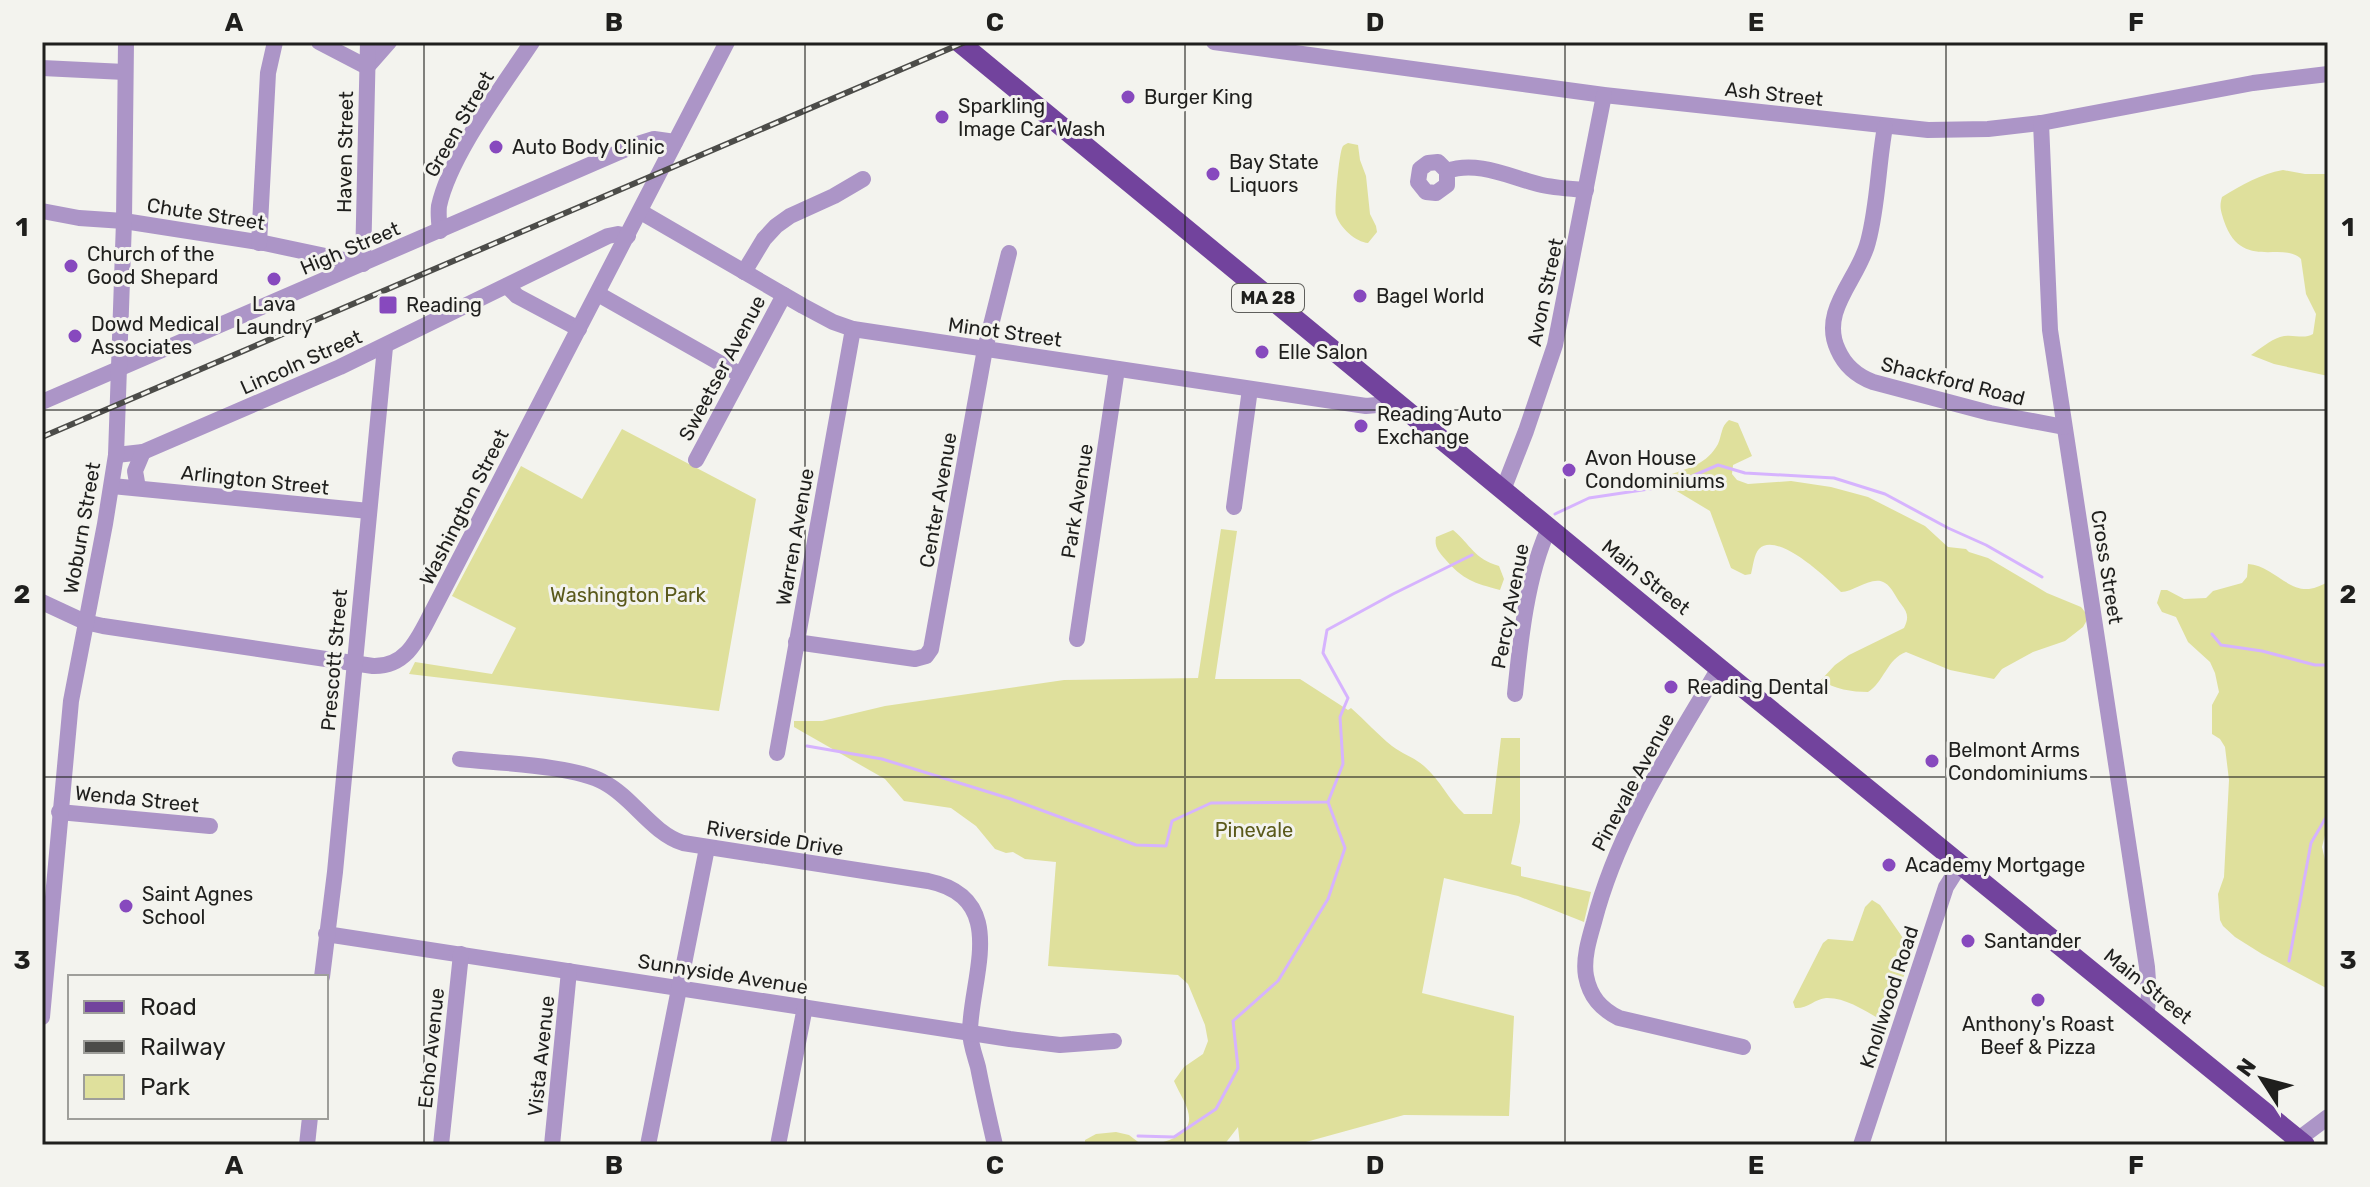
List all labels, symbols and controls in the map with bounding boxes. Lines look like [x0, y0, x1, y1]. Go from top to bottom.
text: A [225, 7, 244, 38]
text: B [605, 7, 623, 38]
text: C [986, 7, 1004, 38]
text: D [1366, 7, 1384, 38]
text: E [1748, 7, 1764, 38]
text: F [2128, 7, 2144, 38]
street label: Green Street [419, 67, 499, 181]
street label: Ash Street [1724, 77, 1824, 111]
place label: Burger King [1144, 85, 1253, 109]
marker: Burger King [1119, 88, 1137, 106]
street label: Haven Street [332, 91, 358, 213]
place label: Sparkling Image Car Wash [958, 94, 1105, 141]
marker: Sparkling Image Car Wash [933, 108, 951, 126]
place label: Auto Body Clinic [512, 135, 665, 159]
marker: Auto Body Clinic [487, 138, 505, 156]
place label: Bay State Liquors [1229, 150, 1319, 197]
marker: Bay State Liquors [1204, 165, 1222, 183]
street label: Chute Street [145, 193, 267, 235]
text: 1 [16, 212, 28, 243]
text: 1 [2342, 212, 2354, 243]
street label: High Street [297, 216, 404, 280]
street label: Avon Street [1522, 236, 1568, 348]
place label: Church of the Good Shepard [87, 242, 218, 289]
marker: Church of the Good Shepard [62, 257, 80, 275]
marker: Lava Laundry [265, 270, 283, 288]
road number: MA 28 [1232, 284, 1304, 312]
place label: Bagel World [1376, 284, 1484, 308]
marker: Bagel World [1351, 287, 1369, 305]
street label: Sweetser Avenue [674, 291, 770, 445]
place label: Lava Laundry [236, 292, 313, 339]
place label: Reading [406, 293, 482, 317]
marker: Reading [377, 294, 399, 316]
place label: Dowd Medical Associates [91, 312, 219, 359]
street label: Minot Street [947, 312, 1064, 352]
street label: Lincoln Street [237, 324, 366, 399]
marker: Dowd Medical Associates [66, 327, 84, 345]
place label: Elle Salon [1278, 340, 1368, 364]
marker: Elle Salon [1253, 343, 1271, 361]
street label: Shackford Road [1878, 352, 2028, 410]
place label: Reading Auto Exchange [1377, 402, 1502, 449]
marker: Reading Auto Exchange [1352, 417, 1370, 435]
street label: Washington Street [414, 425, 514, 589]
street label: Center Avenue [914, 430, 962, 570]
street label: Park Avenue [1056, 442, 1098, 560]
place label: Avon House Condominiums [1585, 446, 1725, 493]
street label: Woburn Street [59, 460, 105, 596]
street label: Arlington Street [180, 460, 330, 500]
marker: Avon House Condominiums [1560, 461, 1578, 479]
street label: Warren Avenue [771, 466, 819, 608]
street label: Cross Street [2086, 508, 2128, 626]
street label: Main Street [1597, 534, 1695, 620]
street label: Percy Avenue [1486, 541, 1534, 671]
text: 2 [14, 579, 30, 610]
text: 2 [2340, 579, 2356, 610]
park label: Washington Park [550, 583, 707, 607]
street label: Prescott Street [316, 588, 352, 732]
place label: Reading Dental [1687, 675, 1829, 699]
marker: Reading Dental [1662, 678, 1680, 696]
street label: Pinevale Avenue [1587, 709, 1679, 855]
place label: Belmont Arms Condominiums [1948, 738, 2088, 785]
marker: Belmont Arms Condominiums [1923, 752, 1941, 770]
street label: Wenda Street [74, 781, 200, 817]
street label: Riverside Drive [705, 815, 845, 861]
park label: Pinevale [1215, 818, 1293, 842]
place label: Academy Mortgage [1905, 853, 2085, 877]
marker: Academy Mortgage [1880, 856, 1898, 874]
place label: Saint Agnes School [142, 882, 253, 929]
marker: Saint Agnes School [117, 897, 135, 915]
street label: Knollwood Road [1855, 923, 1923, 1071]
place label: Santander [1984, 929, 2082, 953]
marker: Santander [1959, 932, 1977, 950]
street label: Main Street [2099, 943, 2197, 1029]
text: 3 [13, 945, 31, 976]
text: 3 [2339, 945, 2357, 976]
street label: Sunnyside Avenue [636, 949, 810, 999]
legend [68, 975, 328, 1119]
street label: Echo Avenue [413, 987, 449, 1109]
marker: Anthony's Roast Beef & Pizza [2029, 991, 2047, 1009]
text: Road [140, 993, 197, 1021]
street label: Vista Avenue [523, 994, 559, 1118]
place label: Anthony's Roast Beef & Pizza [1962, 1012, 2114, 1059]
text: Railway [140, 1033, 226, 1061]
north arrow [2222, 1039, 2302, 1119]
text: N [2231, 1053, 2262, 1082]
text: Park [140, 1073, 191, 1101]
text: A [225, 1150, 244, 1181]
text: B [605, 1150, 623, 1181]
text: C [986, 1150, 1004, 1181]
text: D [1366, 1150, 1384, 1181]
text: E [1748, 1150, 1764, 1181]
text: F [2128, 1150, 2144, 1181]

